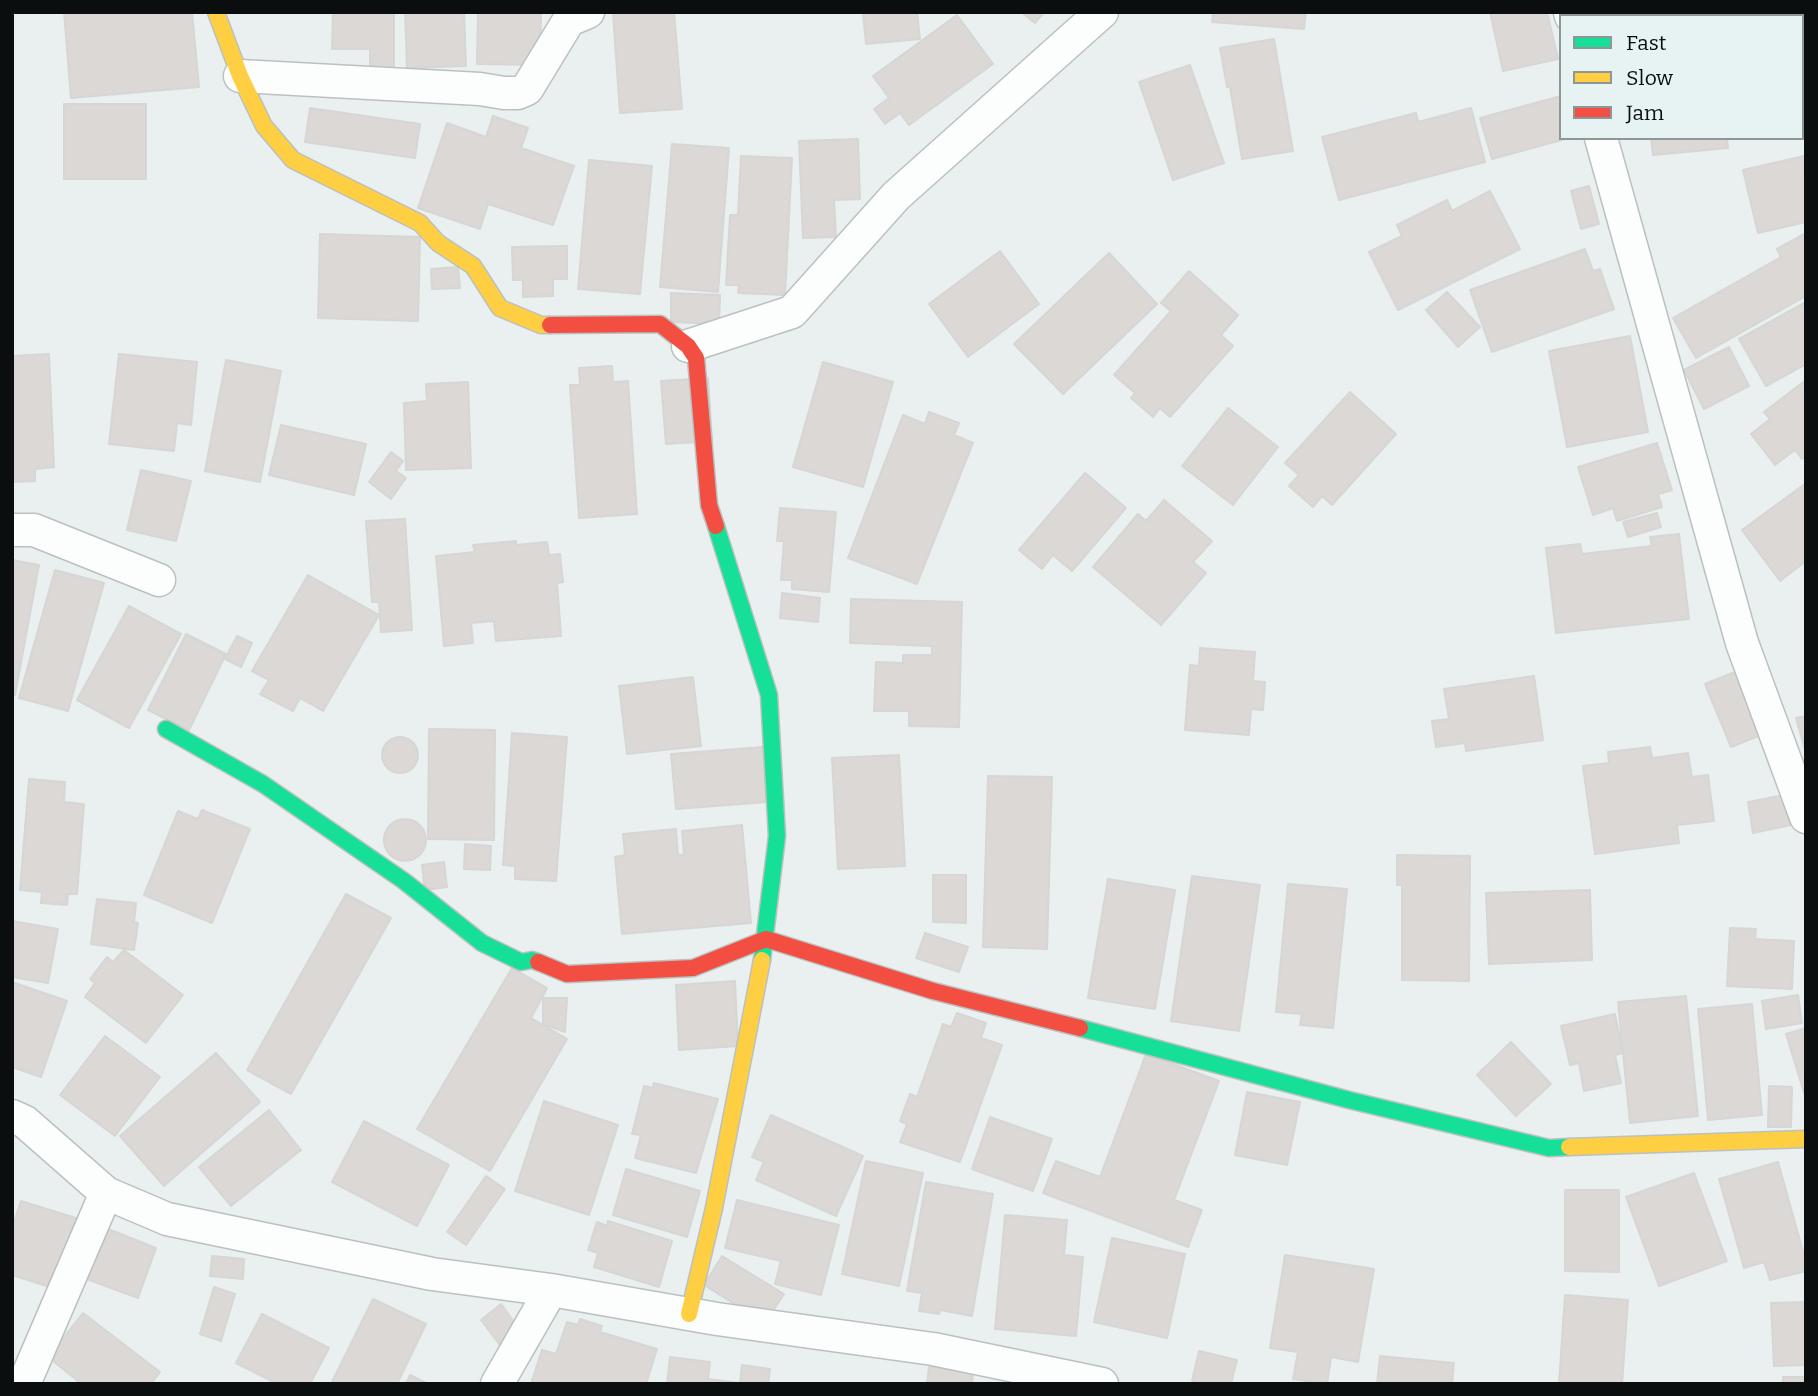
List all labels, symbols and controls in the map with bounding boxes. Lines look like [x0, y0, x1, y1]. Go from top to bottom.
legend [1559, 14, 1804, 140]
text: Fast [1626, 30, 1666, 56]
text: Slow [1626, 65, 1673, 91]
text: Jam [1626, 100, 1664, 126]

